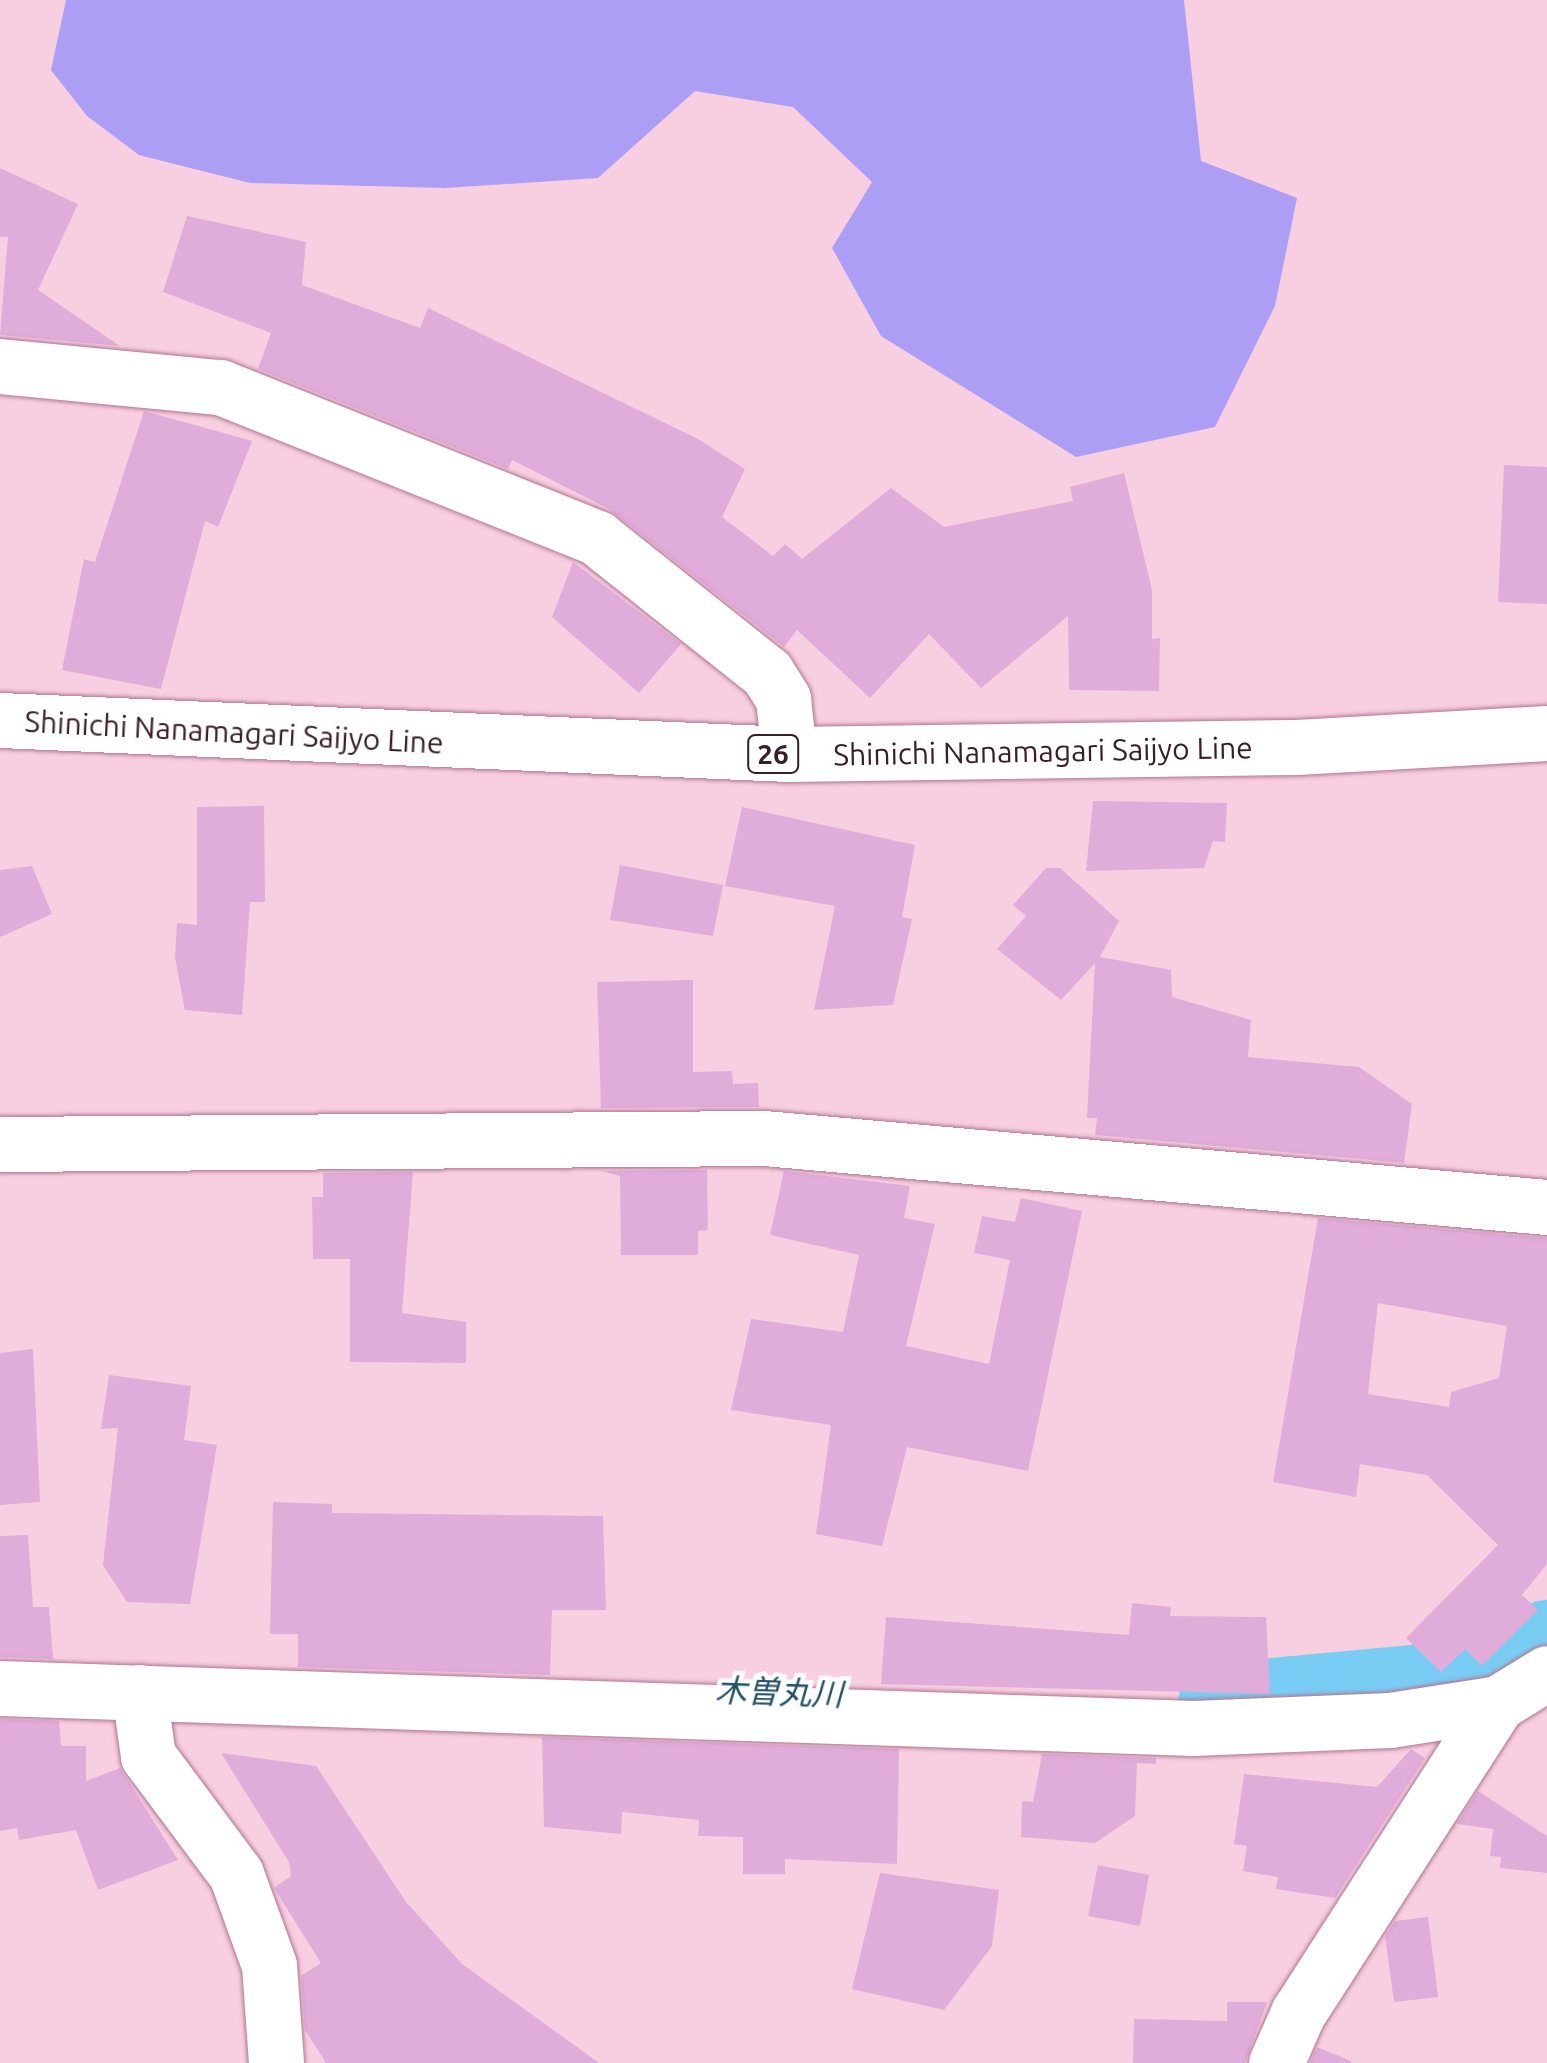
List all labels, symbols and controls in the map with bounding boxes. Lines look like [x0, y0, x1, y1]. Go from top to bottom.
street label: Shinichi Nanamagari Saijyo Line [24, 703, 444, 761]
street label: Shinichi Nanamagari Saijyo Line [833, 729, 1253, 773]
road number: 26 [746, 731, 800, 777]
water label: 木曽丸川 [714, 1671, 844, 1713]

